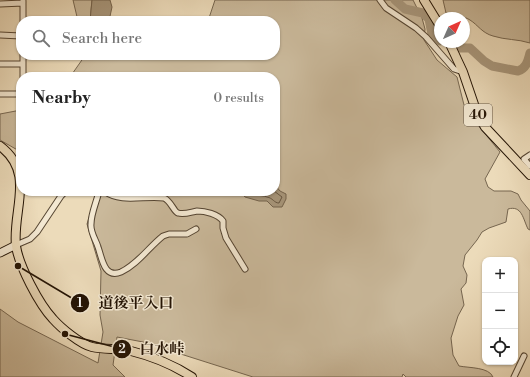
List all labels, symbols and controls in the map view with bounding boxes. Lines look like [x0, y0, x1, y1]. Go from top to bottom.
north arrow [434, 12, 470, 48]
search box [16, 16, 280, 60]
icon: search [30, 27, 52, 49]
text: Search here [62, 29, 142, 48]
text: Nearby [32, 87, 91, 109]
text: 0 results [213, 90, 264, 106]
road number: 40 [464, 104, 492, 126]
map controls [482, 257, 518, 365]
button: + [482, 257, 518, 293]
callout: 道後平入口 [70, 290, 181, 317]
button: − [482, 293, 518, 329]
text: 道後平入口 [98, 294, 174, 313]
text: 1 [77, 296, 83, 311]
button: locate [482, 329, 518, 365]
callout: 白水峠 [112, 336, 193, 363]
text: 白水峠 [139, 340, 185, 359]
text: 2 [118, 342, 126, 357]

